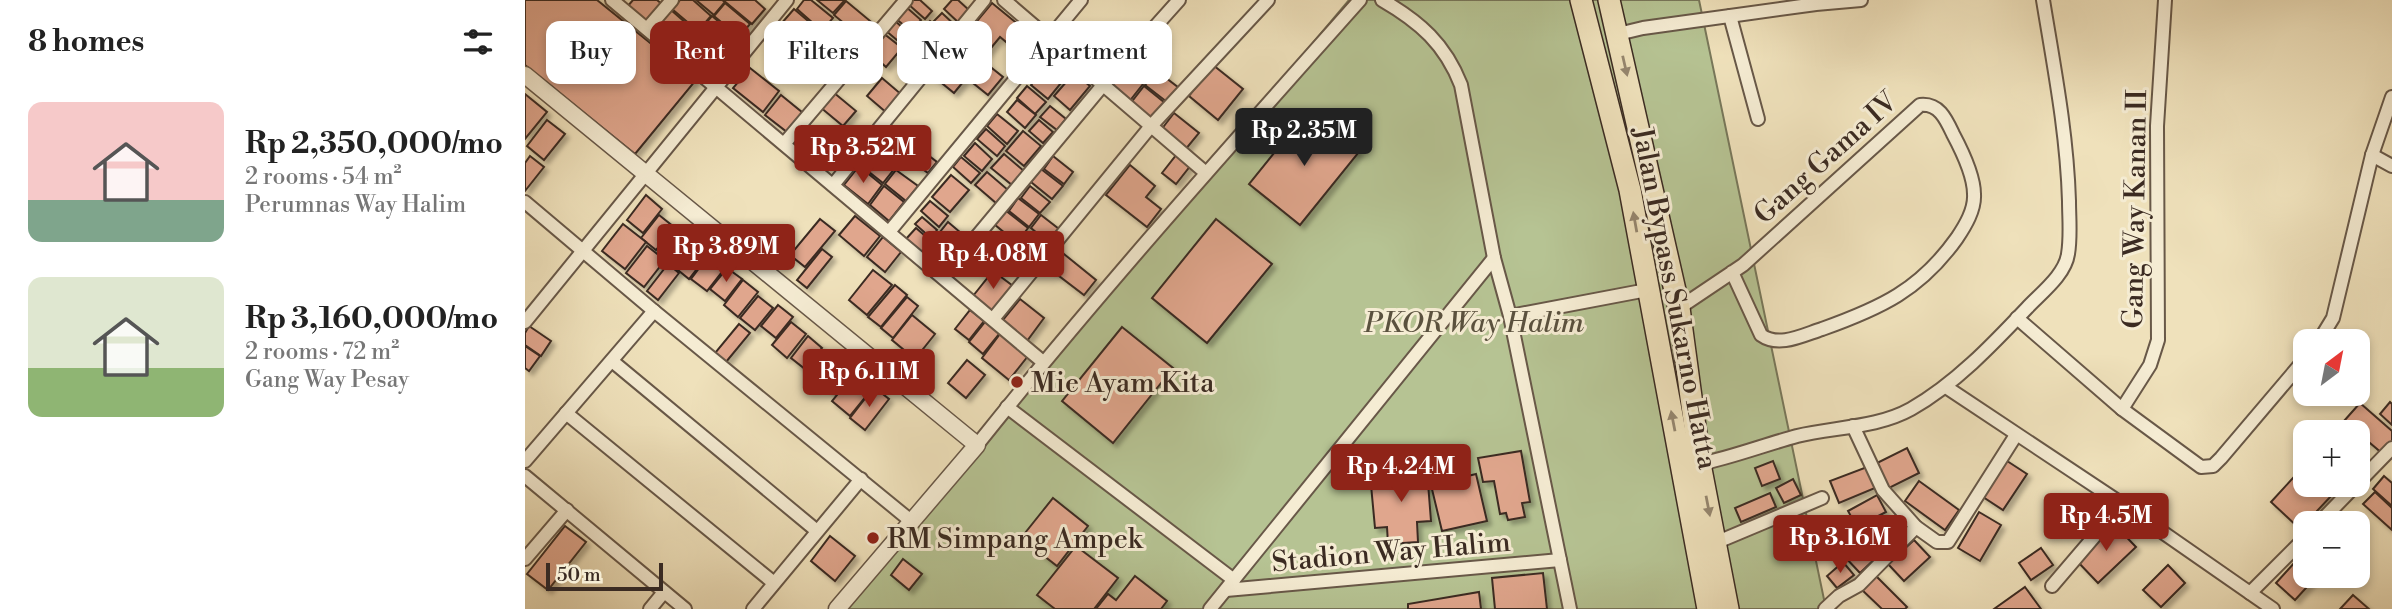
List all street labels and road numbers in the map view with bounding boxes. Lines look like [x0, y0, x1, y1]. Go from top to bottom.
street label: Gang Gama IV [1747, 84, 1906, 232]
street label: Gang Way Kanan II [2116, 89, 2155, 329]
street label: Jalan Bypass Sukarno Hatta [1624, 123, 1725, 473]
street label: Stadion Way Halim [1270, 525, 1512, 580]

